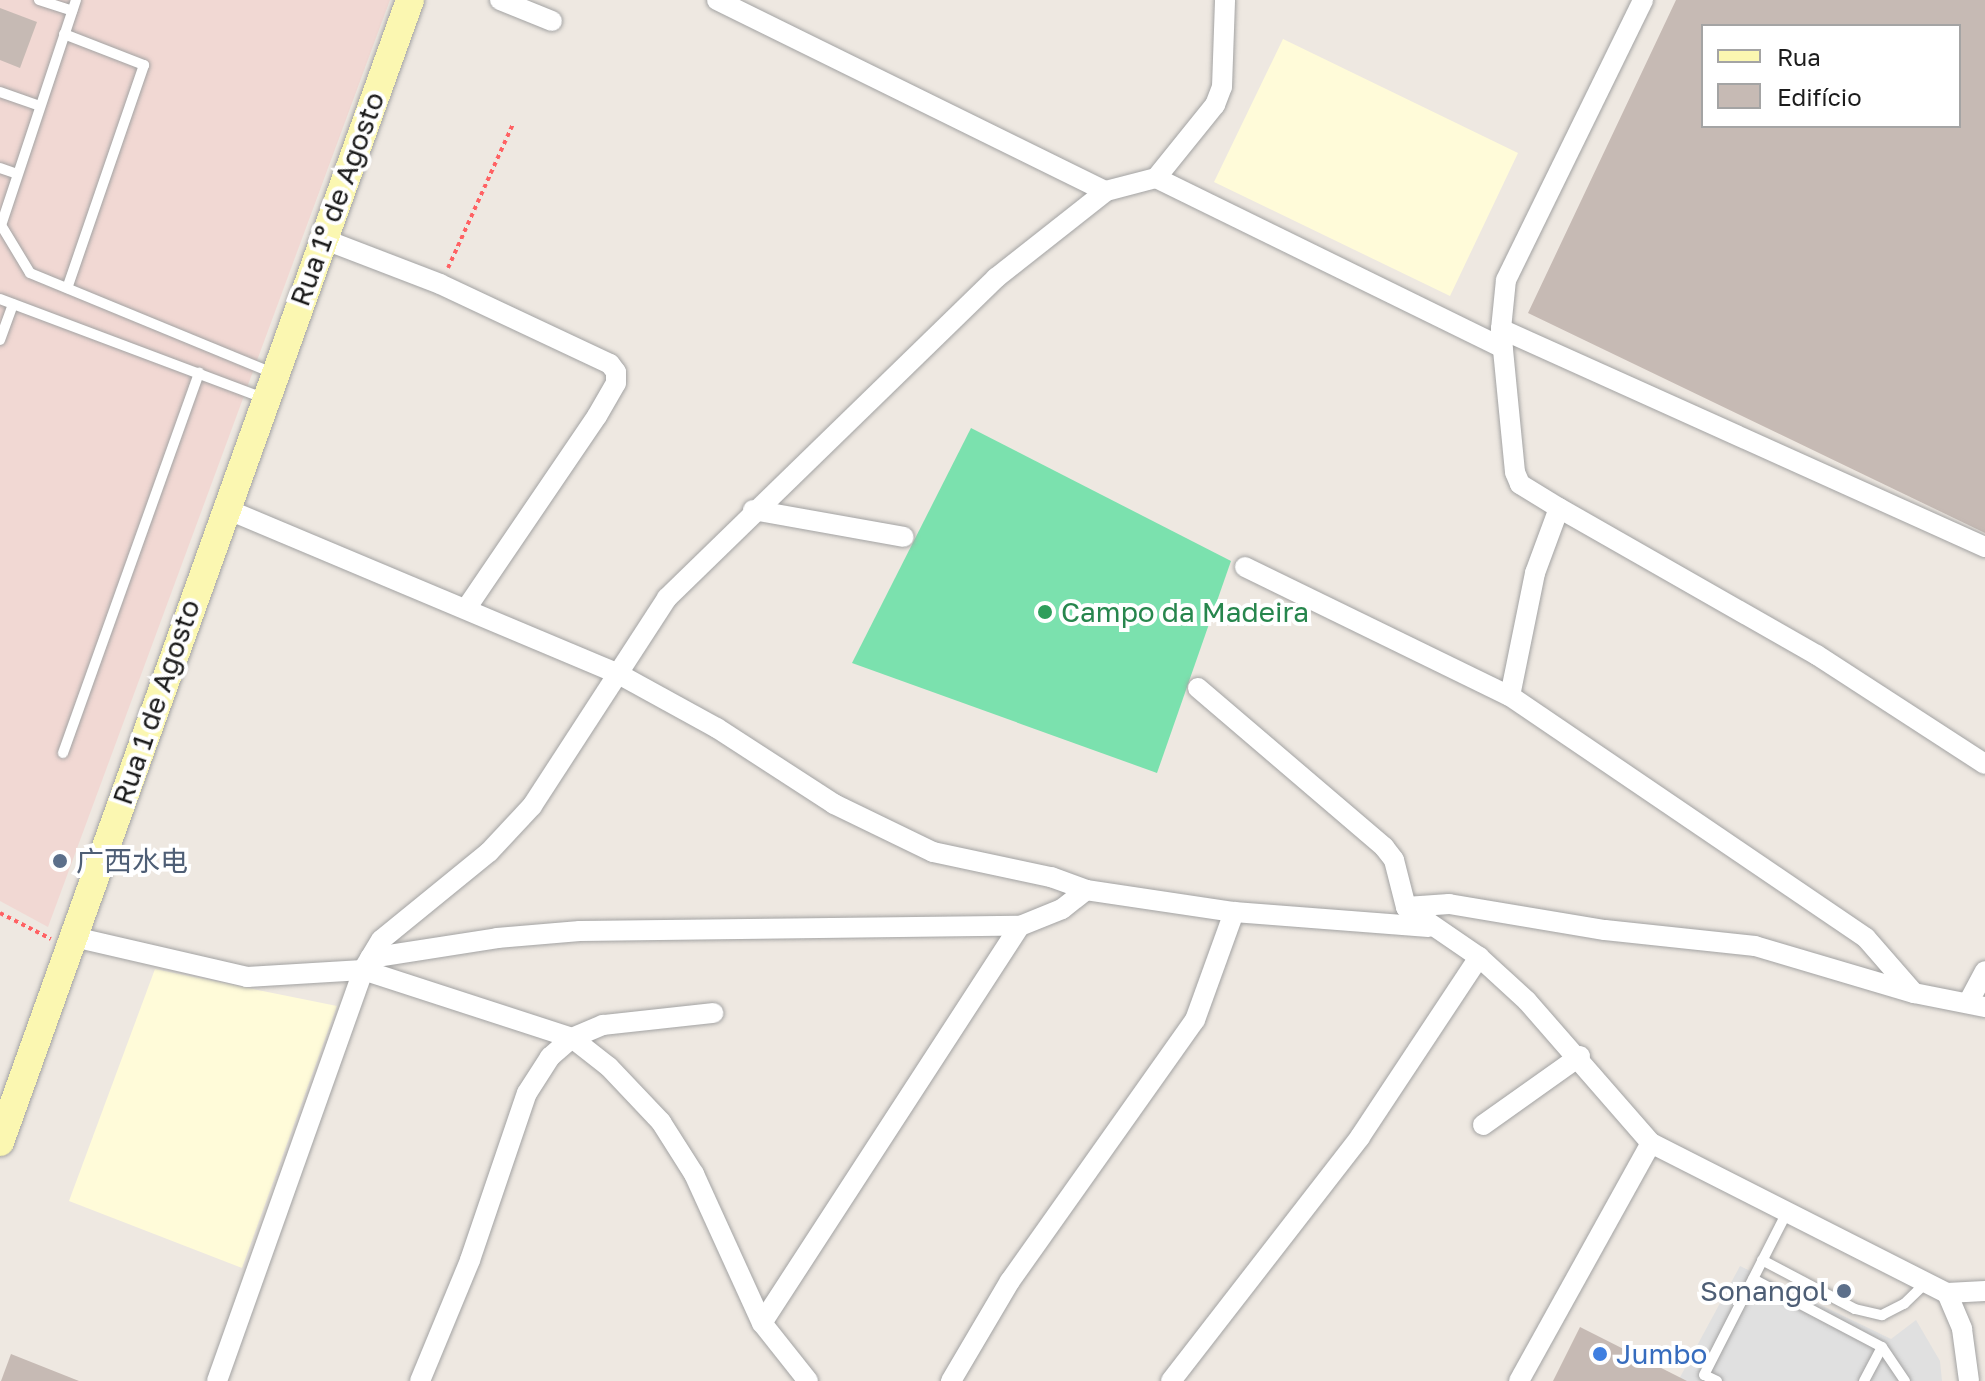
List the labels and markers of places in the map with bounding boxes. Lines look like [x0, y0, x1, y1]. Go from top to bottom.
place label: Campo da Madeira [1061, 595, 1309, 629]
marker: Campo da Madeira [1036, 603, 1054, 621]
place label: 广西水电 [76, 844, 188, 878]
marker: 广西水电 [51, 852, 69, 870]
place label: Sonangol [1700, 1274, 1828, 1308]
marker: Sonangol [1835, 1282, 1853, 1300]
place label: Jumbo [1616, 1337, 1707, 1371]
marker: Jumbo [1591, 1345, 1609, 1363]

